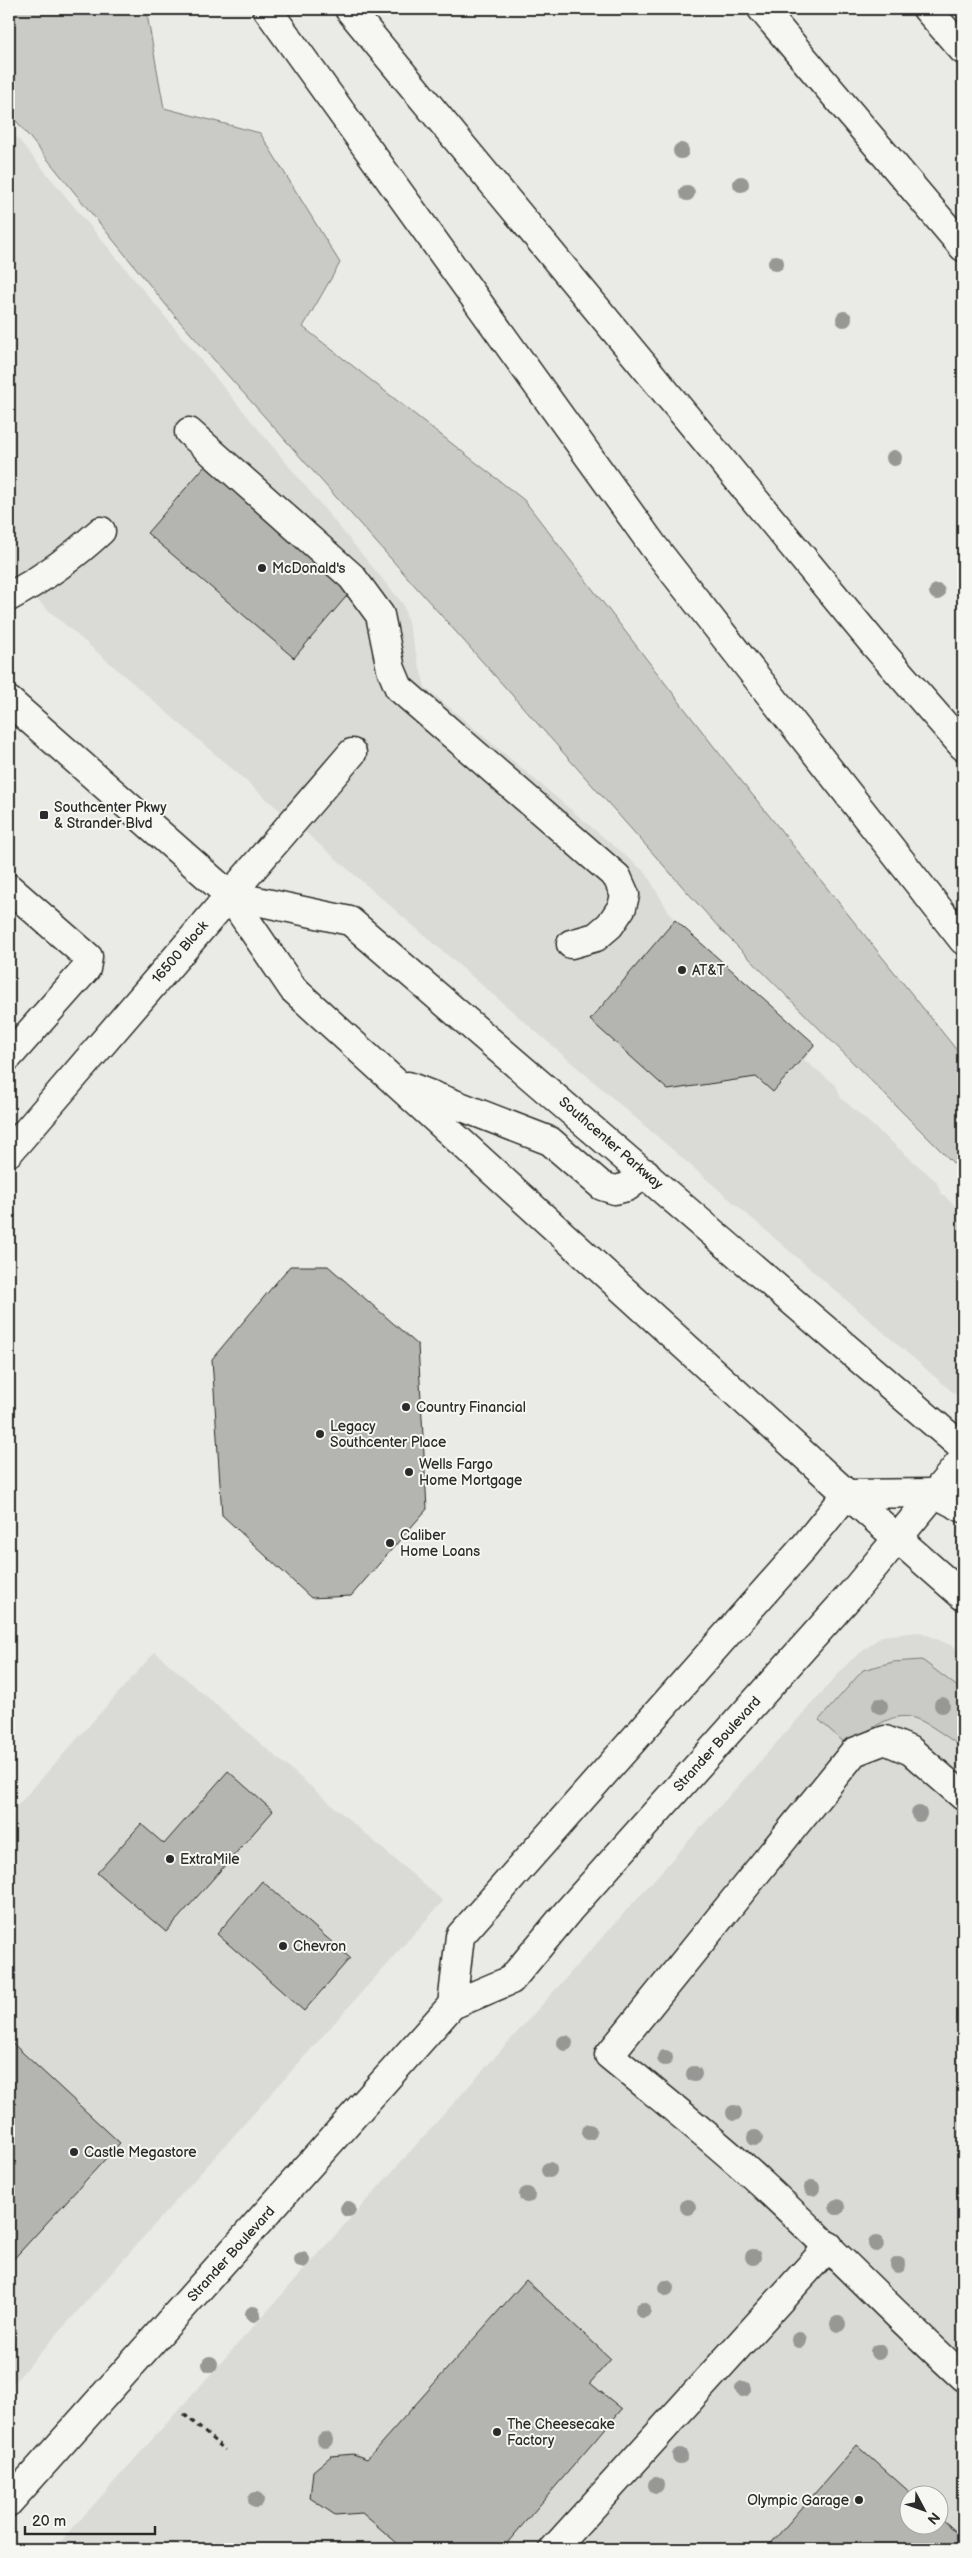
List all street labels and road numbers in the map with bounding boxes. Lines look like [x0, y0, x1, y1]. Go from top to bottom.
street label: 16500 Block [148, 917, 212, 987]
street label: Southcenter Parkway [555, 1093, 667, 1193]
street label: Strander Boulevard [670, 1693, 764, 1795]
street label: Strander Boulevard [184, 2203, 278, 2305]

